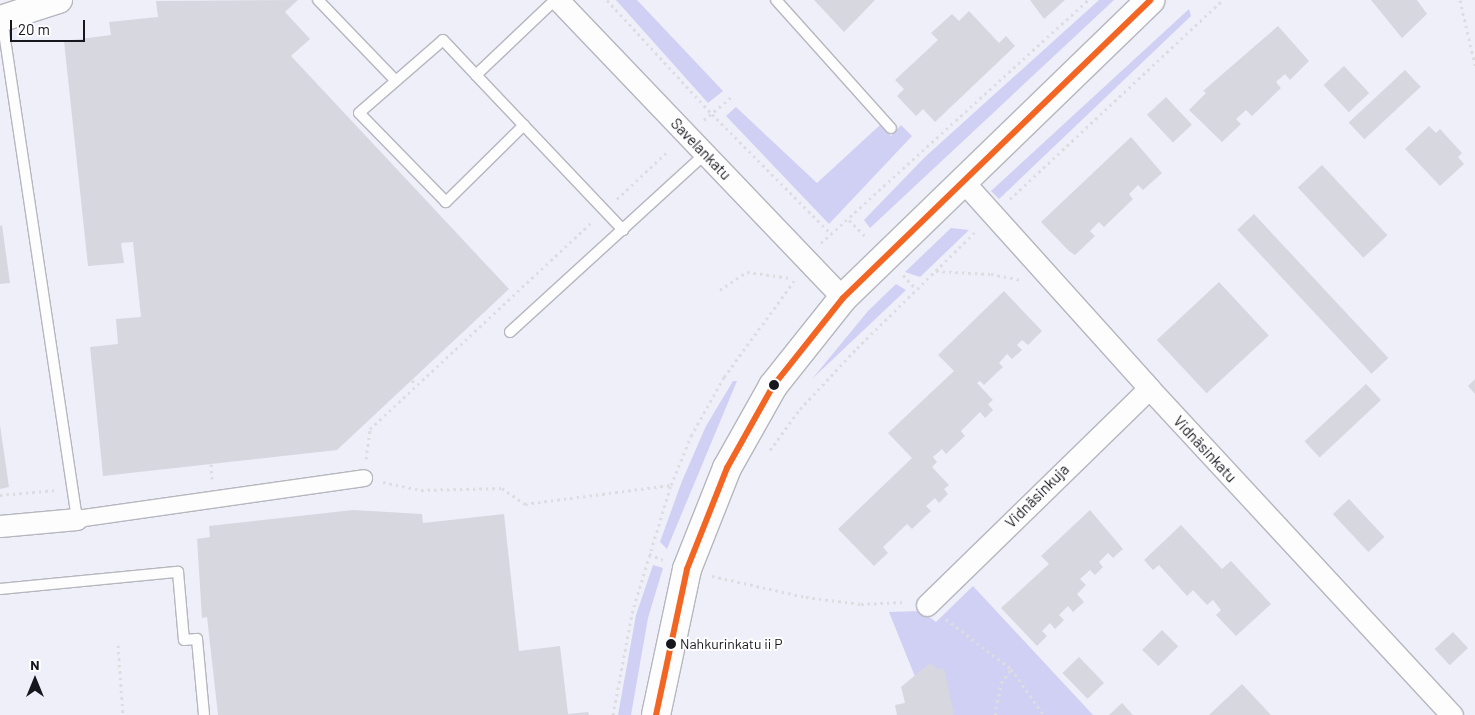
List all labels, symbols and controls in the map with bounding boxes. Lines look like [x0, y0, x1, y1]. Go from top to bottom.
scale bar [12, 10, 88, 42]
text: 20 m [18, 20, 50, 38]
street label: Savelankatu [667, 114, 735, 184]
unlabelled marker [769, 380, 779, 390]
street label: Vidnäsinkatu [1170, 412, 1240, 486]
street label: Vidnäsinkuja [1001, 460, 1073, 532]
place label: Nahkurinkatu ii P [680, 636, 782, 652]
marker: Nahkurinkatu ii P [666, 639, 676, 649]
north arrow [10, 655, 60, 705]
text: N [30, 656, 40, 673]

